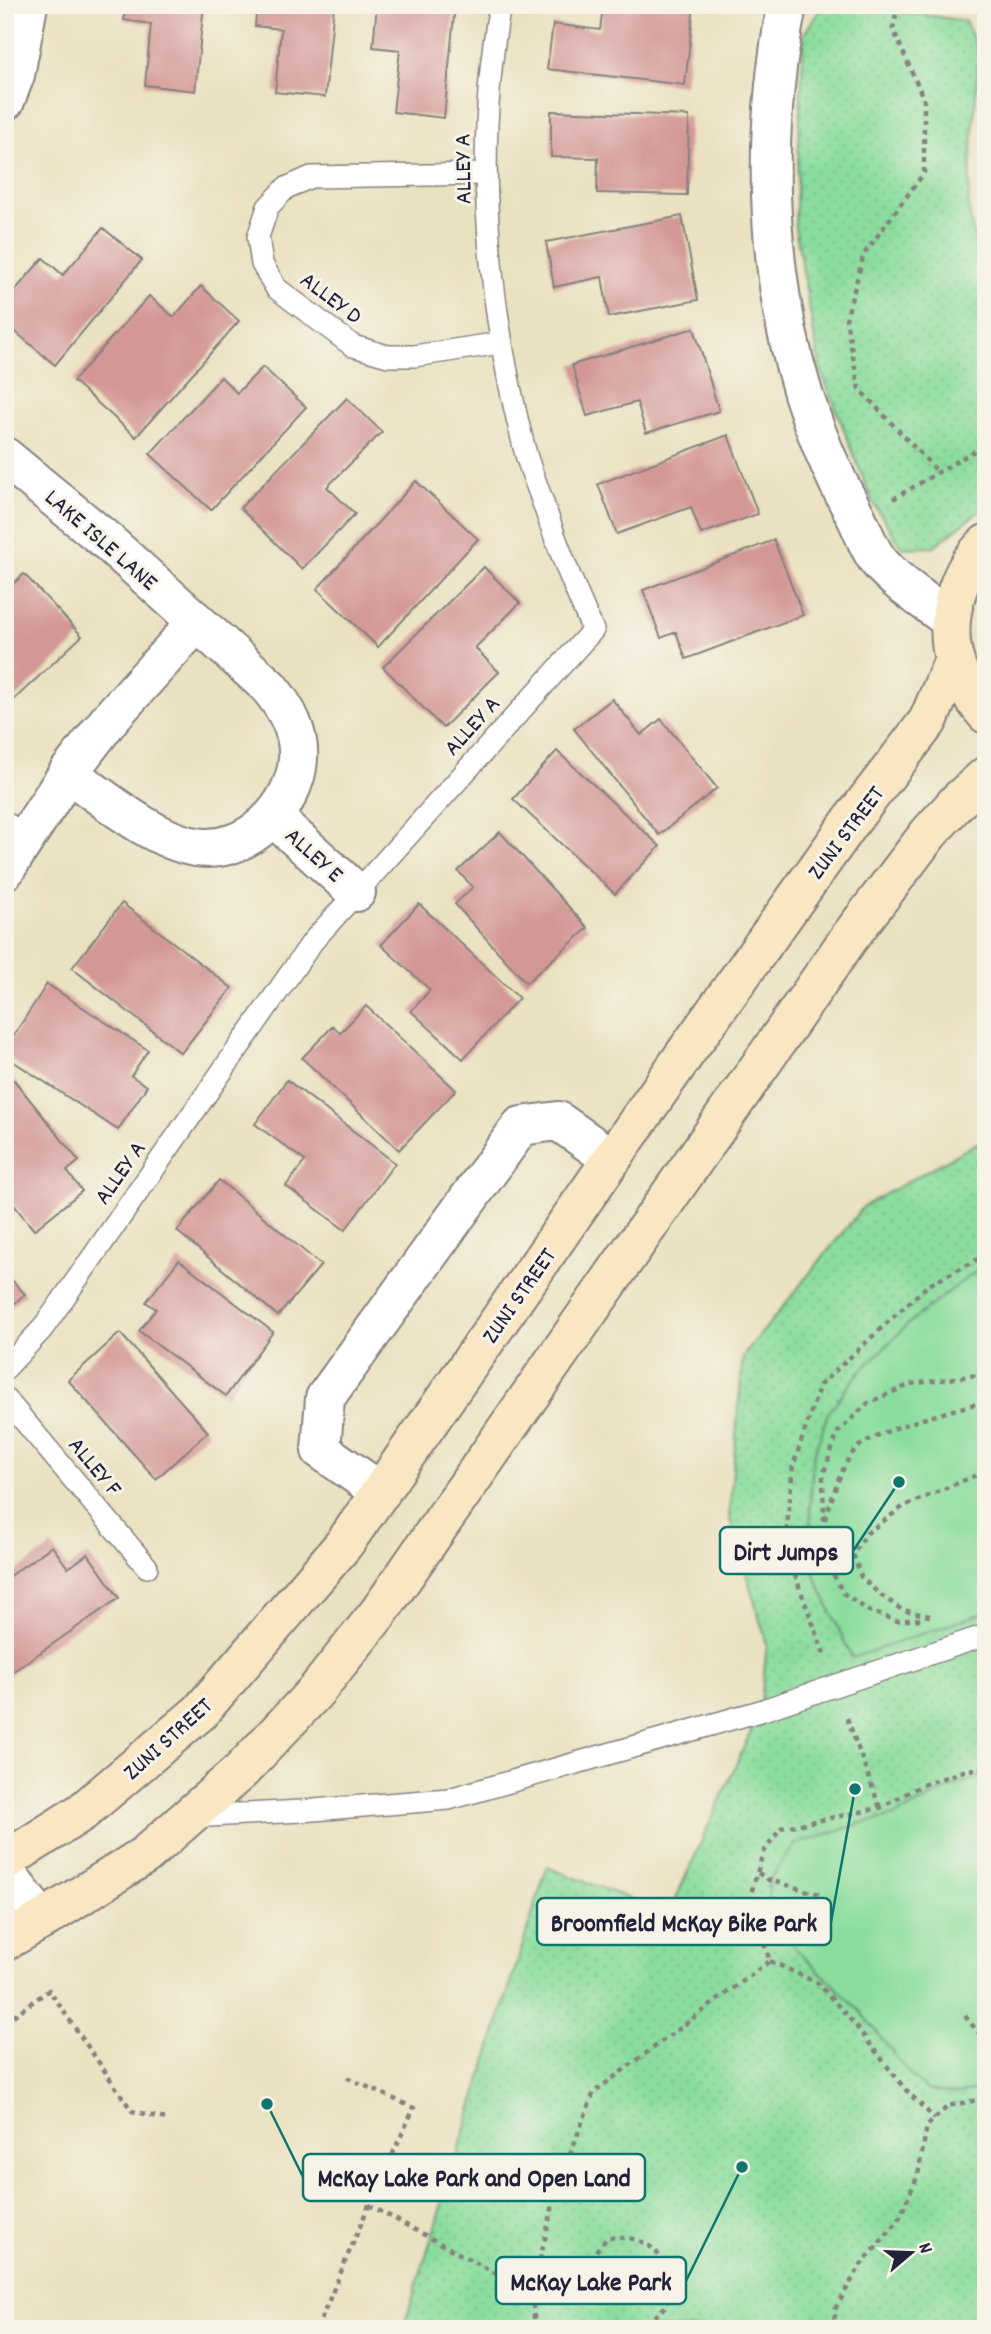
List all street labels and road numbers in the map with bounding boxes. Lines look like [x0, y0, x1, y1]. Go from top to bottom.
street label: ALLEY A [447, 133, 483, 205]
street label: ALLEY D [292, 265, 368, 334]
street label: LAKE ISLE LANE [36, 482, 164, 600]
street label: ALLEY A [437, 689, 510, 765]
street label: ZUNI STREET [801, 779, 894, 888]
street label: ALLEY E [276, 821, 350, 892]
street label: ALLEY A [87, 1135, 156, 1213]
street label: ZUNI STREET [475, 1242, 566, 1352]
street label: ALLEY F [59, 1431, 129, 1505]
street label: ZUNI STREET [117, 1690, 222, 1790]

